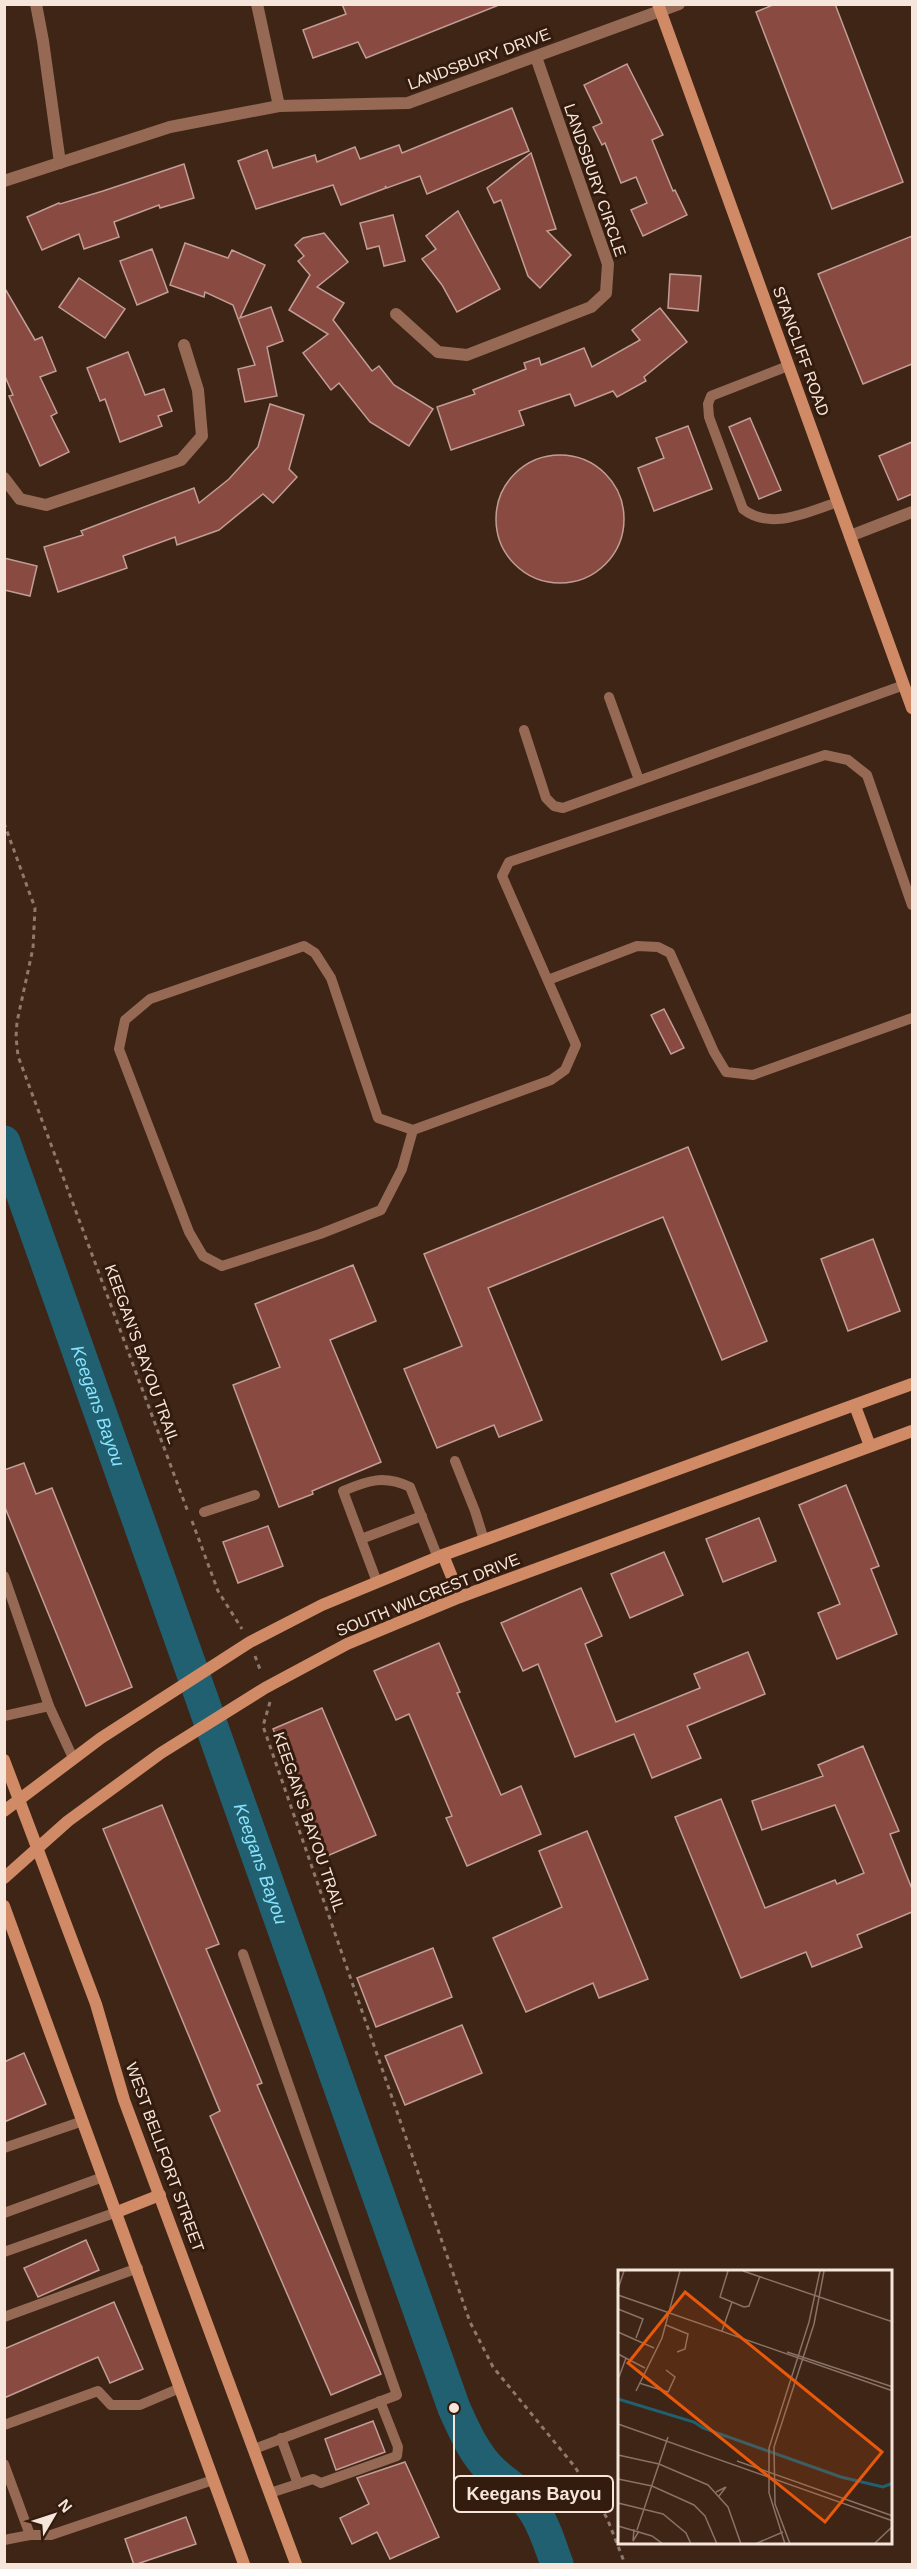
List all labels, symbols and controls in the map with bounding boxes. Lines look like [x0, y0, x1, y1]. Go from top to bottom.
street label: LANDSBURY DRIVE [405, 25, 553, 93]
street label: LANDSBURY CIRCLE [561, 101, 629, 259]
street label: STANCLIFF ROAD [770, 284, 832, 418]
street label: KEEGAN'S BAYOU TRAIL [102, 1262, 182, 1446]
water label: Keegans Bayou [67, 1343, 128, 1469]
street label: SOUTH WILCREST DRIVE [334, 1550, 522, 1640]
street label: KEEGAN'S BAYOU TRAIL [270, 1730, 348, 1914]
water label: Keegans Bayou [230, 1800, 291, 1927]
street label: WEST BELLFORT STREET [123, 2060, 207, 2254]
inset map [618, 2270, 893, 2545]
callout: Keegans Bayou [454, 2476, 613, 2512]
text: Keegans Bayou [466, 2484, 602, 2504]
north arrow [24, 2485, 84, 2545]
text: N [55, 2496, 76, 2516]

